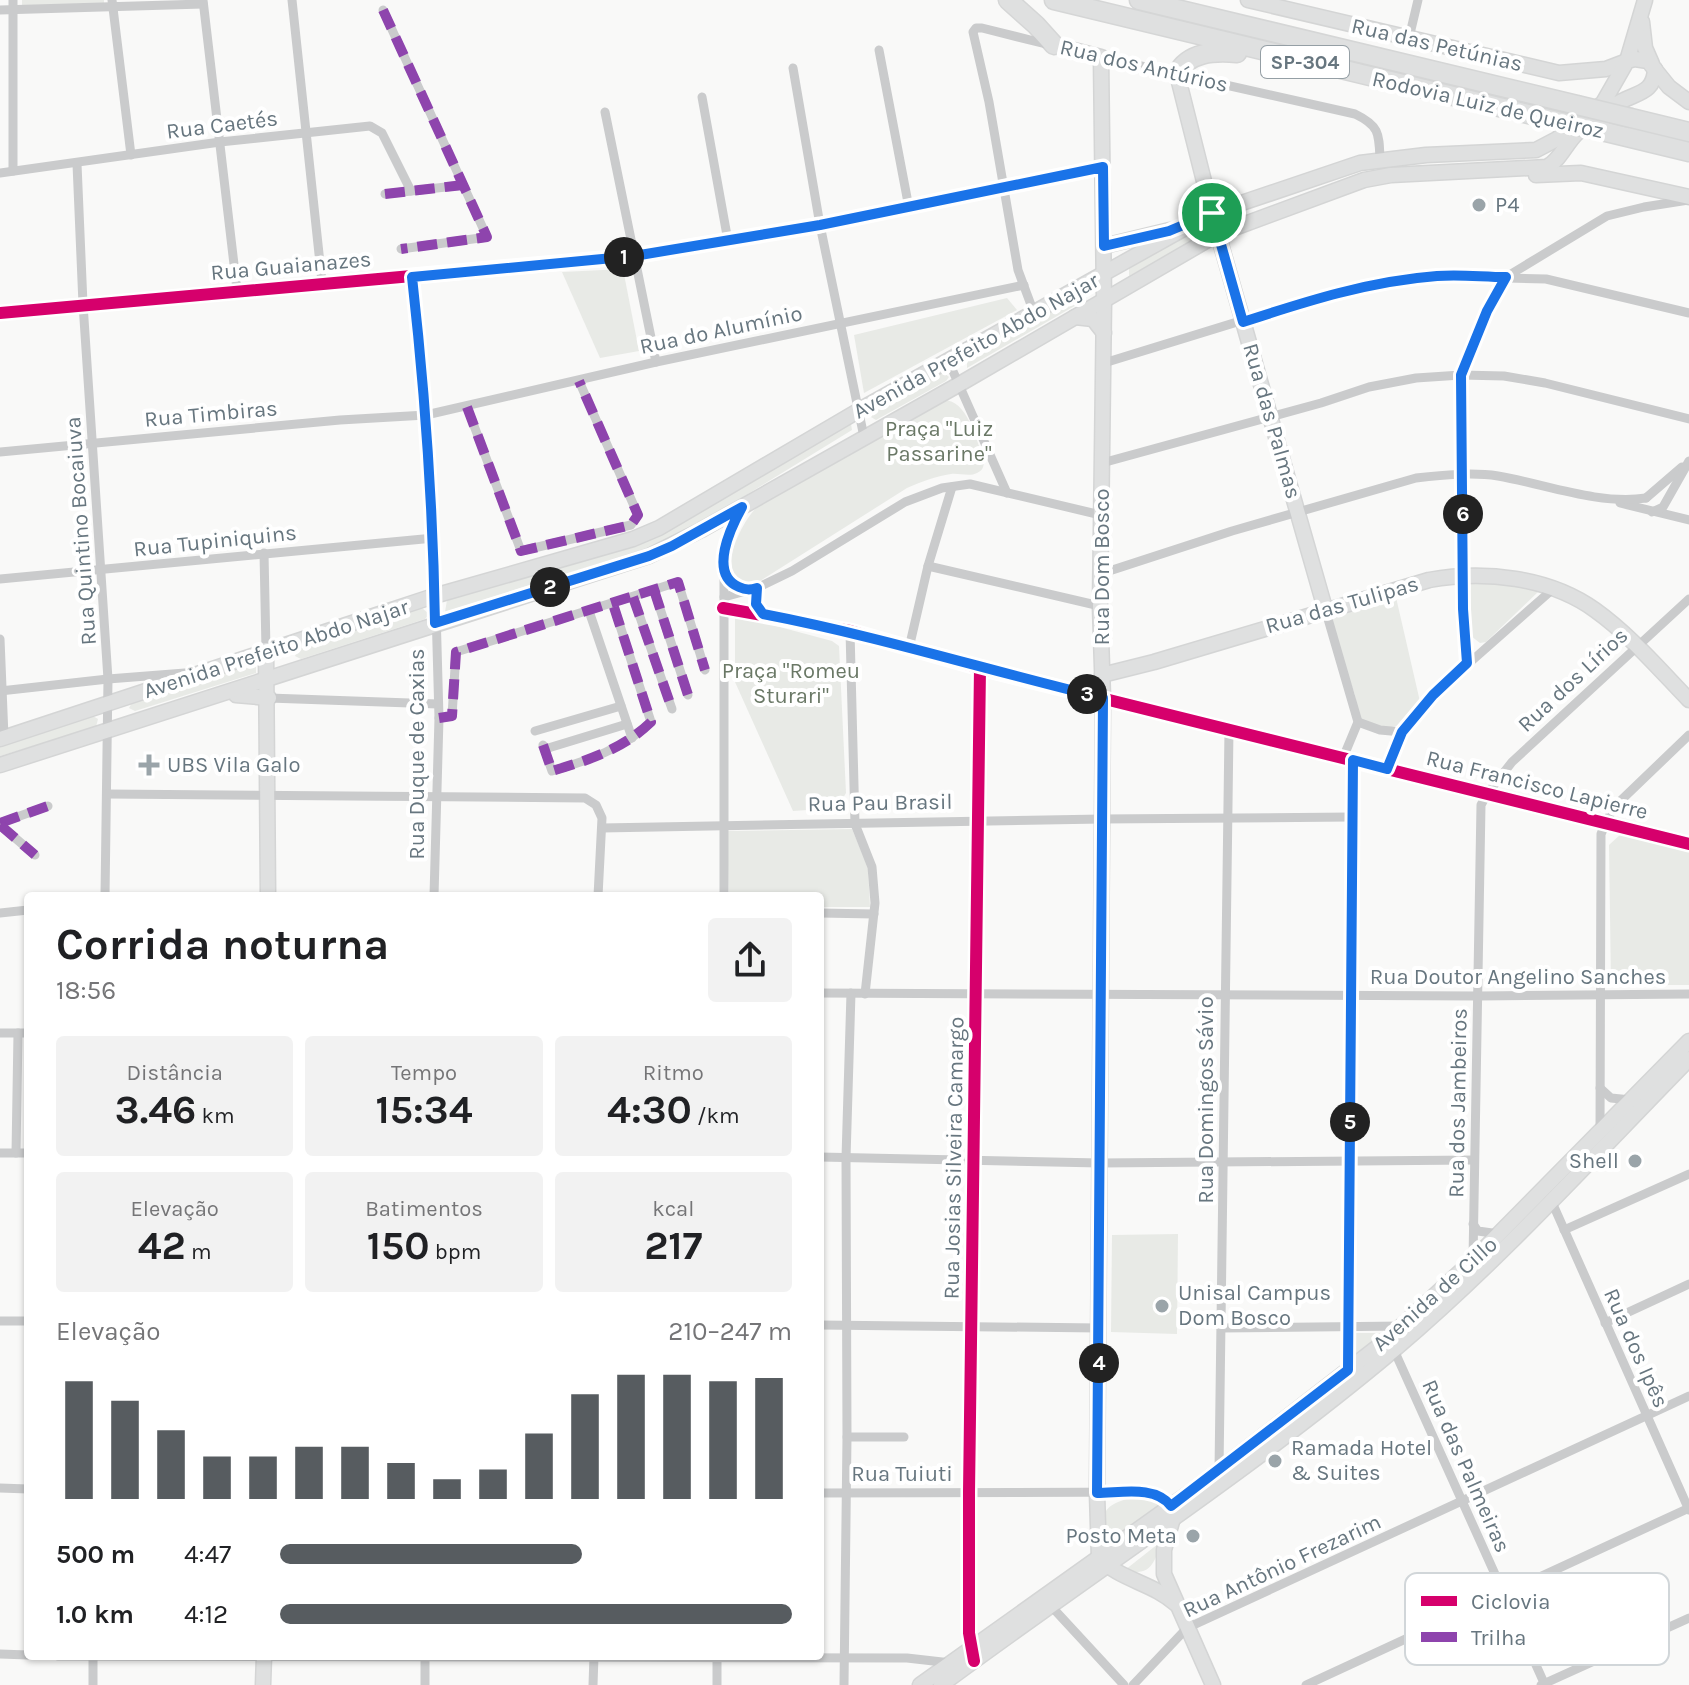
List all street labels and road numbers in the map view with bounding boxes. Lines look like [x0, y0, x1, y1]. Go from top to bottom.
street label: Rua das Petúnias [1349, 13, 1525, 77]
street label: Rua dos Antúrios [1057, 34, 1231, 98]
road number: SP-304 [1261, 46, 1349, 78]
street label: Rodovia Luiz de Queiroz [1370, 66, 1606, 144]
street label: Rua Caetés [165, 105, 279, 145]
street label: Rua Guaianazes [210, 246, 372, 286]
street label: Avenida Prefeito Abdo Najar [849, 267, 1104, 425]
street label: Rua do Alumínio [637, 300, 805, 360]
street label: Rua das Palmas [1237, 340, 1307, 502]
street label: Rua Timbiras [143, 395, 279, 433]
street label: Rua Quintino Bocaiuva [60, 416, 102, 646]
street label: Rua Dom Bosco [1089, 488, 1115, 646]
street label: Rua Tupiniquins [132, 520, 298, 562]
street label: Rua das Tulipas [1262, 571, 1422, 639]
street label: Avenida Prefeito Abdo Najar [140, 594, 412, 704]
street label: Rua dos Lírios [1513, 622, 1633, 738]
street label: Rua Duque de Caxias [404, 648, 430, 860]
street label: Rua Francisco Lapierre [1424, 745, 1650, 825]
street label: Rua Pau Brasil [807, 789, 953, 817]
street label: Rua Doutor Angelino Sanches [1370, 964, 1666, 990]
street label: Rua Domingos Sávio [1193, 996, 1219, 1204]
street label: Rua dos Jambeiros [1443, 1008, 1473, 1198]
street label: Rua Josias Silveira Camargo [939, 1016, 969, 1300]
street label: Avenida de Cillo [1367, 1231, 1503, 1357]
street label: Rua dos Ipês [1598, 1284, 1674, 1412]
street label: Rua das Palmeiras [1416, 1375, 1516, 1557]
street label: Rua Tuiuti [851, 1461, 953, 1487]
street label: Rua Antônio Frezarim [1179, 1509, 1385, 1623]

